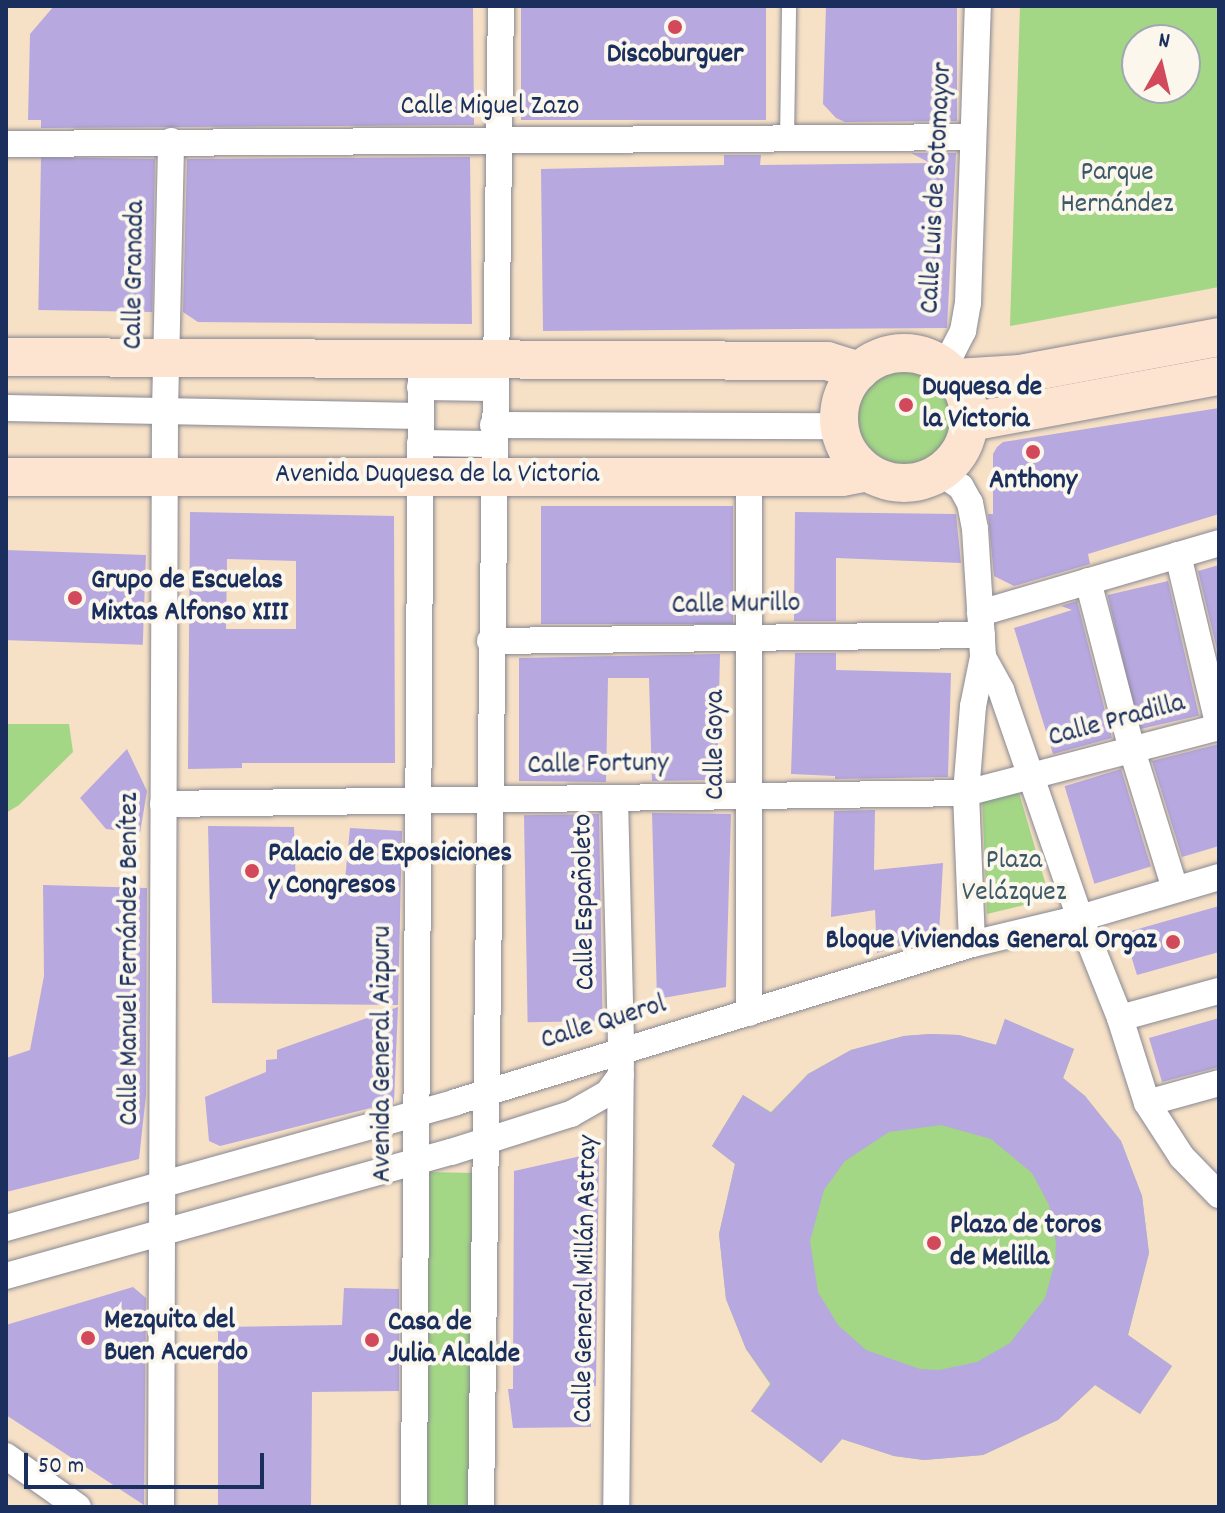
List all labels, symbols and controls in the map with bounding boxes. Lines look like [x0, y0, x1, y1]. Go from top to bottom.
marker: Discoburguer [666, 18, 684, 36]
north arrow [1121, 24, 1201, 104]
text: N [1157, 26, 1172, 58]
place label: Discoburguer [607, 39, 743, 73]
street label: Calle Luis de Sotomayor [915, 61, 961, 315]
street label: Calle Miguel Zazo [401, 91, 579, 125]
park label: Parque Hernández [1061, 157, 1173, 223]
street label: Calle Granada [118, 200, 154, 350]
place label: Duquesa de la Victoria [922, 372, 1042, 438]
marker: Duquesa de la Victoria [897, 396, 915, 414]
marker: Anthony [1024, 443, 1042, 461]
street label: Avenida Duquesa de la Victoria [275, 459, 599, 493]
place label: Anthony [989, 465, 1077, 499]
place label: Grupo de Escuelas Mixtas Alfonso XIII [91, 565, 288, 631]
street label: Calle Murillo [671, 588, 801, 624]
marker: Grupo de Escuelas Mixtas Alfonso XIII [66, 589, 84, 607]
street label: Calle Pradilla [1045, 688, 1189, 756]
street label: Calle Goya [700, 690, 734, 800]
street label: Calle Fortuny [527, 748, 669, 784]
street label: Calle Manuel Fernández Benítez [114, 792, 148, 1126]
street label: Calle Españoleto [568, 813, 604, 991]
place label: Palacio de Exposiciones y Congresos [268, 838, 512, 904]
park label: Plaza Velázquez [962, 845, 1066, 911]
marker: Palacio de Exposiciones y Congresos [243, 862, 261, 880]
place label: Bloque Viviendas General Orgaz [825, 925, 1157, 959]
street label: Avenida General Aizpuru [367, 926, 401, 1182]
marker: Bloque Viviendas General Orgaz [1164, 933, 1182, 951]
street label: Calle Querol [537, 989, 671, 1059]
street label: Calle General Millán Astray [568, 1135, 606, 1423]
place label: Plaza de toros de Melilla [950, 1210, 1102, 1276]
marker: Plaza de toros de Melilla [925, 1234, 943, 1252]
place label: Mezquita del Buen Acuerdo [104, 1305, 248, 1371]
place label: Casa de Julia Alcalde [388, 1307, 520, 1373]
marker: Mezquita del Buen Acuerdo [79, 1329, 97, 1347]
marker: Casa de Julia Alcalde [363, 1331, 381, 1349]
scale bar [28, 1437, 268, 1487]
text: 50 m [38, 1450, 84, 1484]

